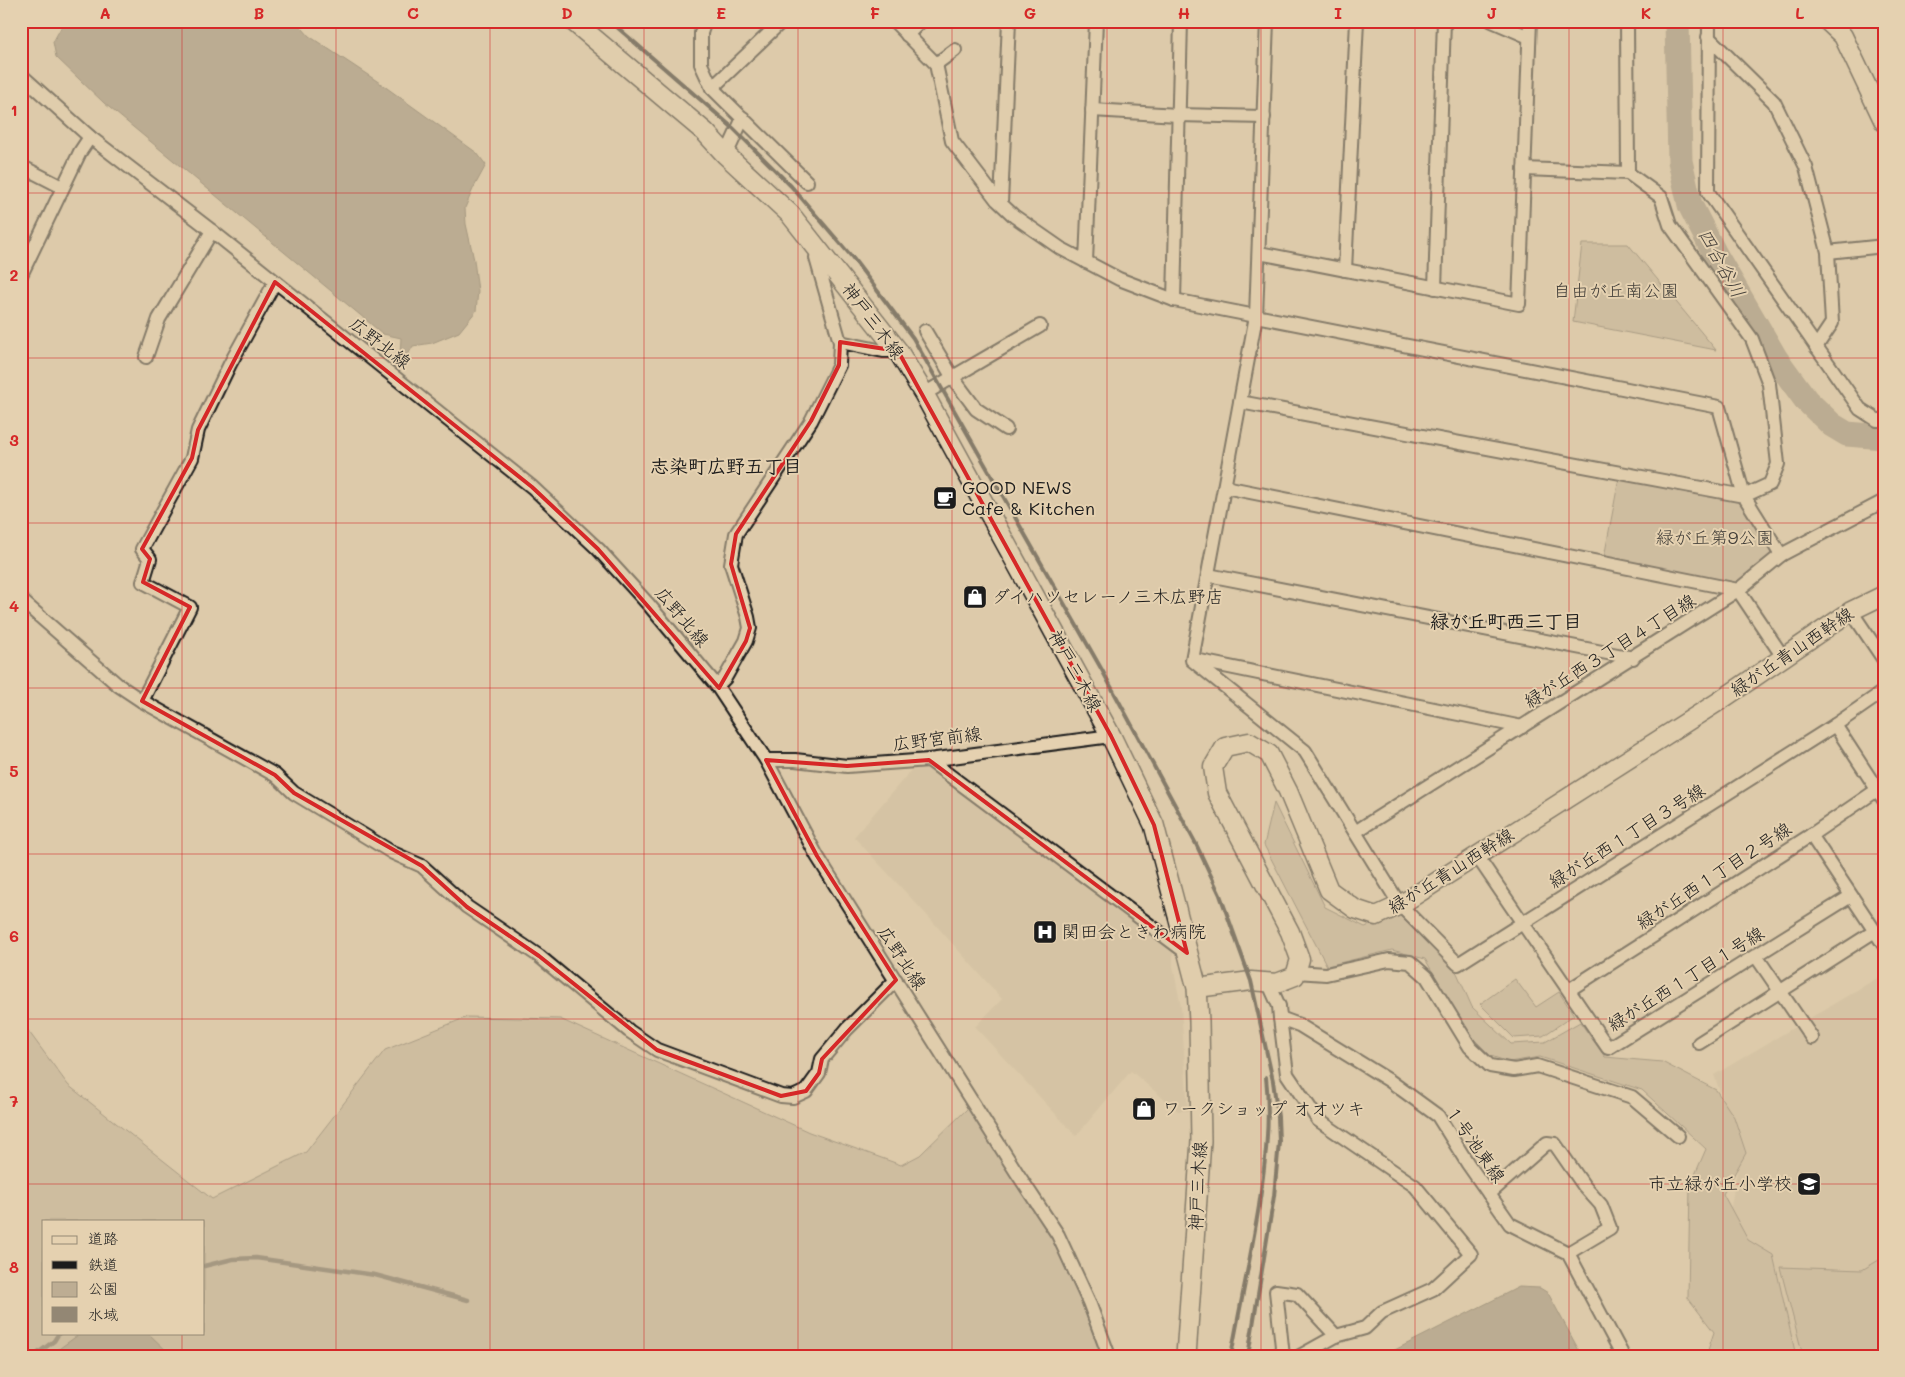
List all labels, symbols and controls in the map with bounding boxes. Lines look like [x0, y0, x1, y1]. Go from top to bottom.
text: A [99, 2, 111, 23]
text: B [254, 2, 264, 23]
text: C [407, 2, 419, 23]
text: D [561, 2, 573, 23]
text: E [716, 2, 726, 23]
text: F [870, 2, 880, 23]
text: G [1024, 2, 1036, 23]
text: H [1178, 2, 1190, 23]
text: I [1334, 2, 1342, 23]
text: J [1487, 2, 1497, 23]
text: K [1641, 2, 1651, 23]
text: L [1795, 2, 1805, 23]
text: 1 [10, 99, 18, 120]
water label: 四合谷川 [1693, 223, 1752, 302]
text: 2 [10, 264, 19, 285]
street label: 神戸三木線 [837, 277, 910, 364]
park label: 自由が丘南公園 [1553, 278, 1679, 302]
street label: 広野北線 [345, 311, 416, 374]
text: 3 [9, 429, 19, 450]
district label: 志染町広野五丁目 [650, 453, 802, 478]
place label: GOOD NEWS Cafe & Kitchen [962, 475, 1095, 520]
cafe icon: GOOD NEWS Cafe & Kitchen [932, 485, 958, 511]
park label: 緑が丘第9公園 [1656, 525, 1774, 549]
street label: 広野北線 [650, 581, 715, 652]
shop icon: ダイハツセレーノ三木広野店 [962, 584, 988, 610]
place label: ダイハツセレーノ三木広野店 [992, 584, 1223, 608]
street label: 緑が丘西３丁目４丁目線 [1519, 588, 1700, 713]
text: 4 [9, 595, 19, 616]
street label: 緑が丘青山西幹線 [1725, 601, 1858, 701]
district label: 緑が丘町西三丁目 [1430, 608, 1582, 633]
street label: 神戸三木線 [1044, 625, 1108, 716]
street label: 広野宮前線 [891, 721, 983, 755]
text: 5 [9, 760, 19, 781]
street label: 緑が丘西１丁目３号線 [1544, 777, 1709, 893]
street label: 緑が丘西１丁目２号線 [1631, 816, 1795, 934]
street label: 緑が丘青山西幹線 [1383, 822, 1518, 918]
hospital icon: 関田会ときわ病院 [1032, 919, 1058, 945]
place label: 関田会ときわ病院 [1062, 919, 1206, 943]
street label: 緑が丘西１丁目１号線 [1603, 920, 1768, 1036]
street label: 広野北線 [873, 921, 933, 994]
text: 6 [9, 925, 19, 946]
text: 7 [10, 1090, 19, 1111]
shop icon: ワークショップ オオツキ [1131, 1096, 1157, 1122]
place label: ワークショップ オオツキ [1162, 1096, 1365, 1120]
street label: １号池東線 [1440, 1100, 1511, 1187]
street label: 神戸三木線 [1183, 1140, 1211, 1232]
place label: 市立緑が丘小学校 [1648, 1171, 1792, 1195]
school or university icon: 市立緑が丘小学校 [1796, 1171, 1822, 1197]
legend [42, 1220, 205, 1334]
text: 道路 [88, 1228, 118, 1248]
text: 鉄道 [88, 1254, 118, 1274]
text: 8 [9, 1256, 19, 1277]
text: 公園 [88, 1278, 118, 1298]
text: 水域 [88, 1304, 118, 1324]

